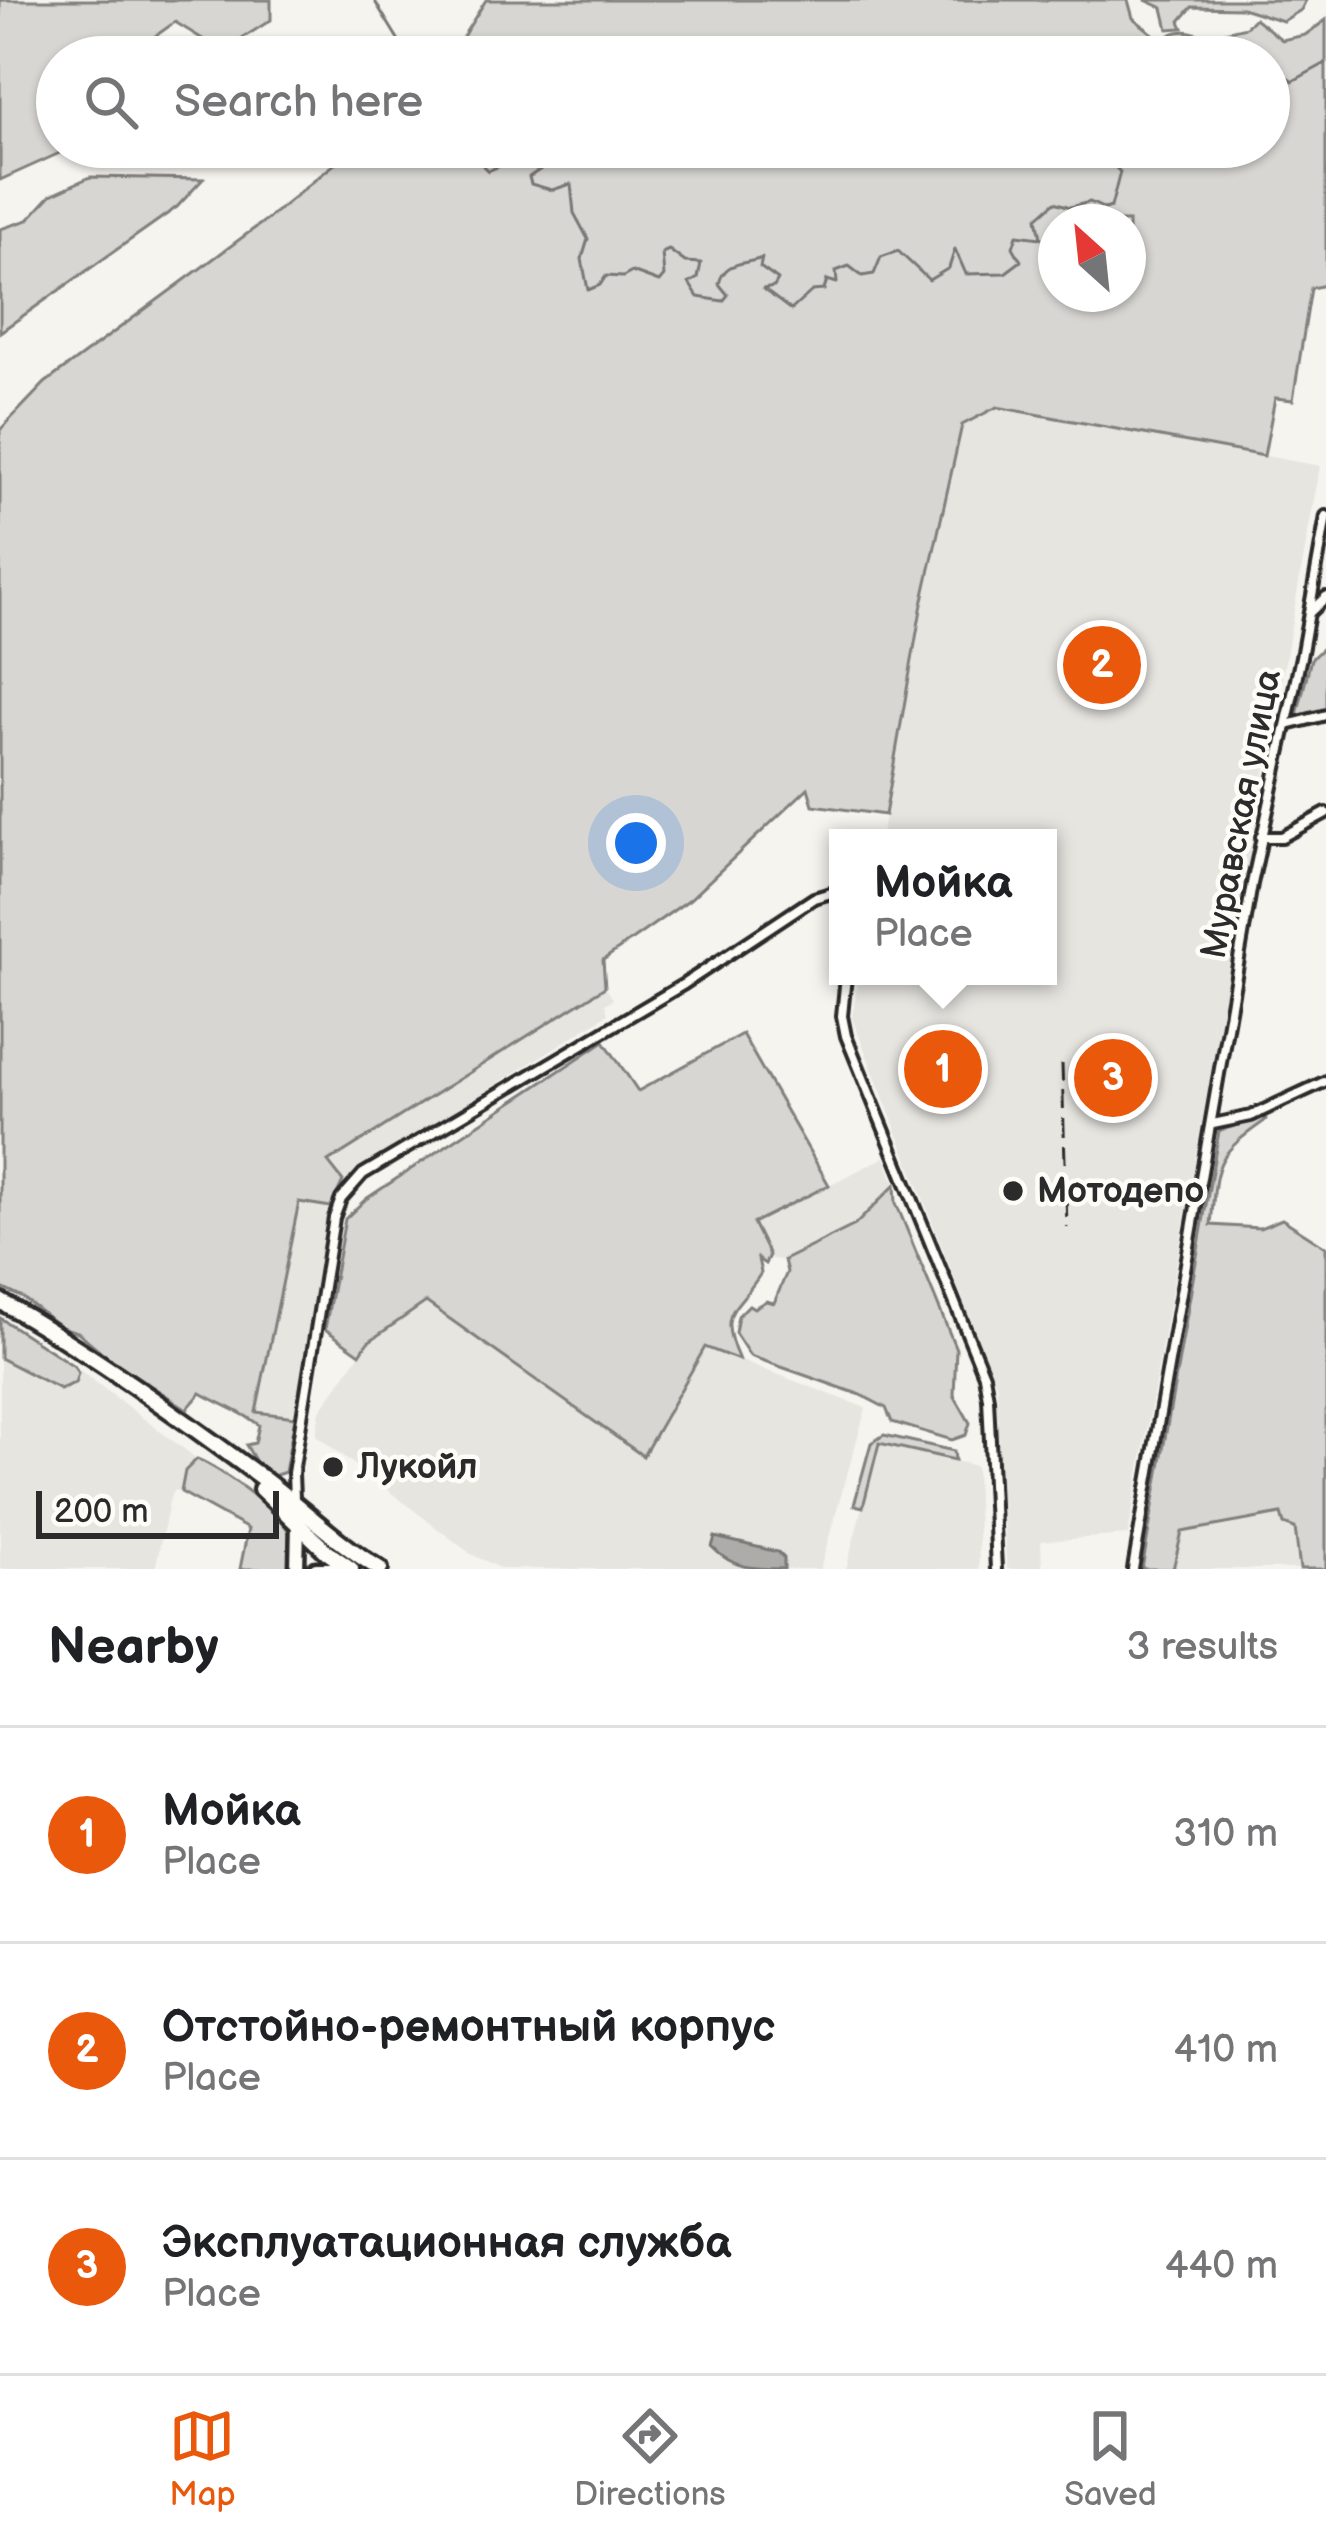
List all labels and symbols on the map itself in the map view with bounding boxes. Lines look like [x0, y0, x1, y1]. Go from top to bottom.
north arrow [1038, 204, 1146, 312]
pin: 2 [1063, 620, 1141, 710]
street label: Муравская улица [1193, 666, 1291, 962]
your location [606, 813, 666, 873]
pin: 1 [904, 1024, 982, 1114]
pin: 3 [1074, 1033, 1152, 1123]
place label: Мотодепо [1037, 1170, 1204, 1213]
marker: Мотодепо [1000, 1178, 1026, 1204]
place label: Лукойл [356, 1446, 477, 1489]
marker: Лукойл [320, 1454, 346, 1480]
scale bar [36, 1485, 279, 1538]

